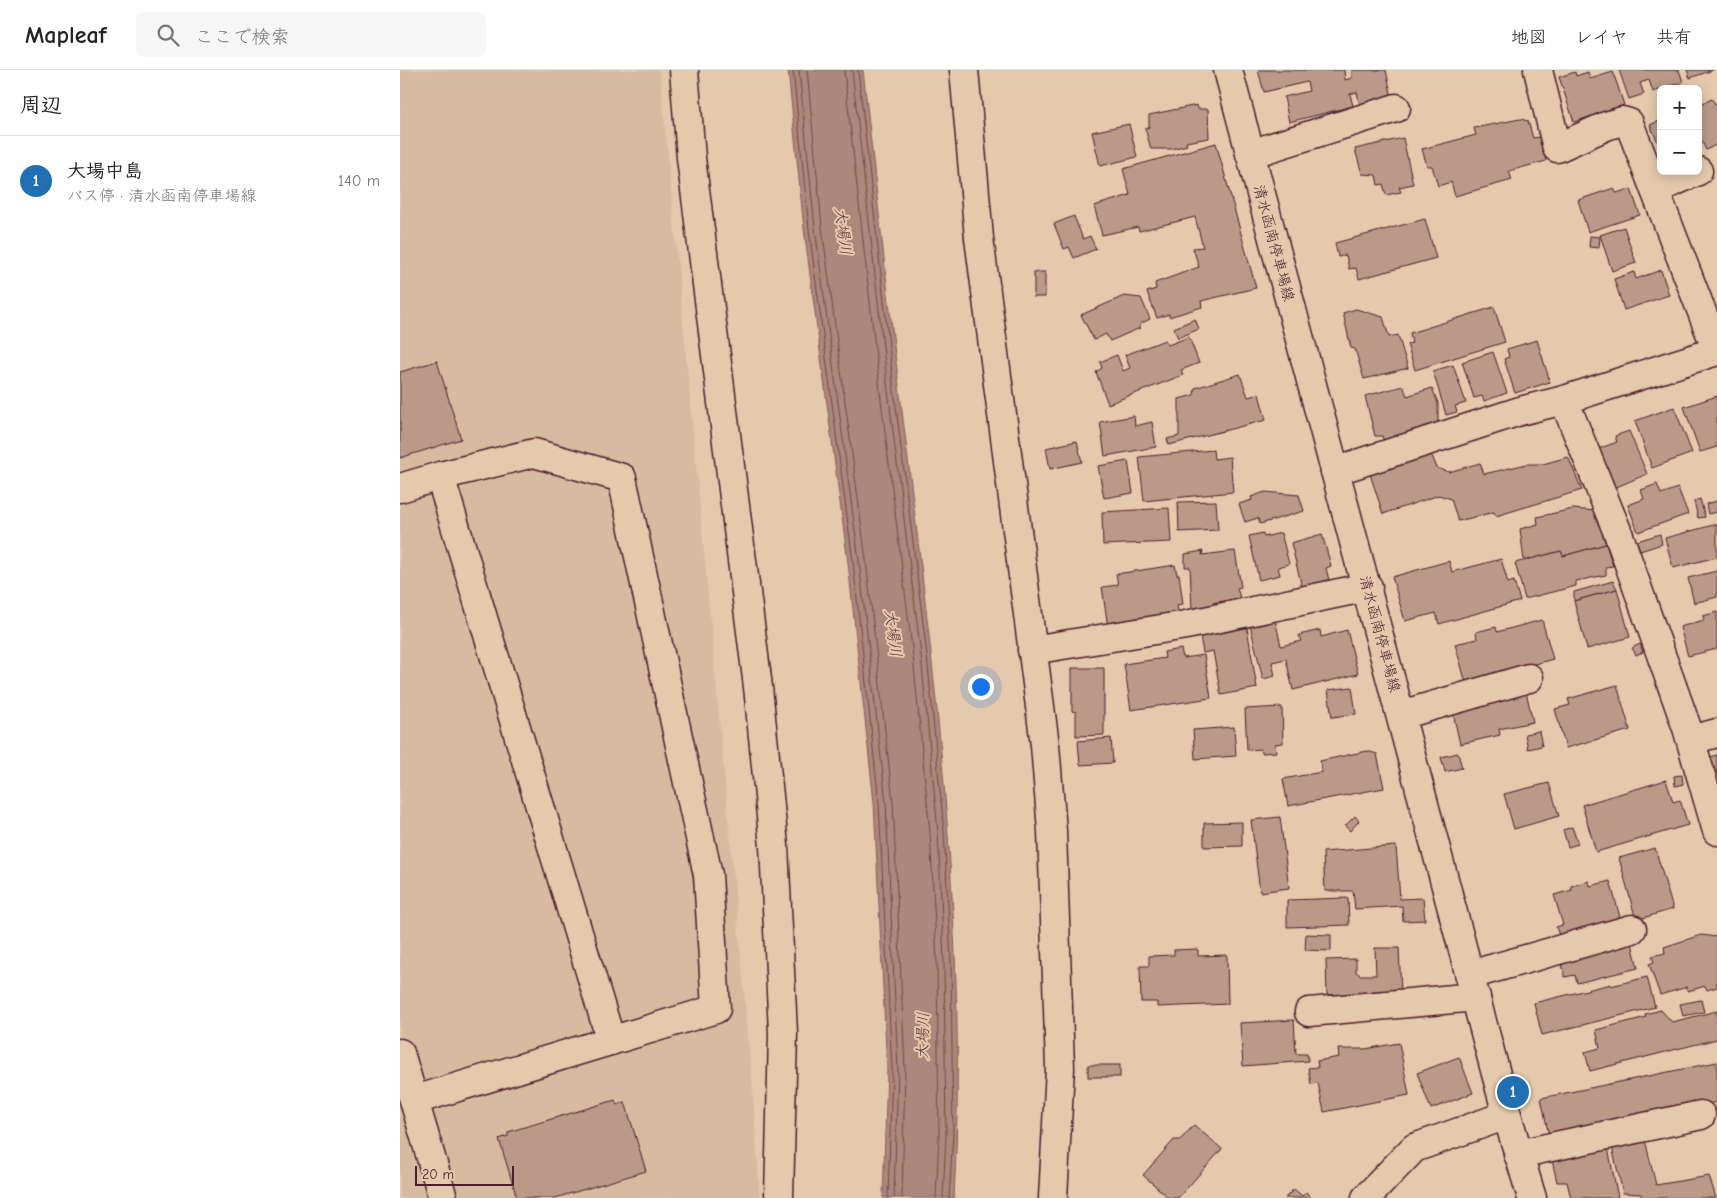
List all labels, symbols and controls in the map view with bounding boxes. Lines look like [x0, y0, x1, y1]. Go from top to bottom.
search box [136, 12, 486, 57]
text: Mapleaf [25, 21, 106, 49]
icon: search [154, 21, 182, 49]
text: ここで検索 [194, 26, 289, 48]
text: 地図 [1511, 27, 1547, 48]
text: レイヤ [1575, 27, 1628, 48]
text: 共有 [1656, 27, 1692, 48]
map controls [1657, 85, 1702, 175]
button: + [1657, 85, 1702, 130]
text: 周辺 [20, 93, 62, 117]
button: − [1657, 130, 1702, 175]
text: 大場中島 [67, 160, 143, 182]
text: 1 [33, 172, 39, 190]
text: 140 m [338, 172, 380, 190]
street label: 清水函南停車場線 [1250, 183, 1298, 303]
text: バス停 · 清水函南停車場線 [67, 187, 257, 205]
water label: 大場川 [831, 206, 855, 256]
street label: 清水函南停車場線 [1356, 574, 1404, 694]
water label: 大場川 [881, 608, 905, 658]
your location [968, 674, 994, 700]
water label: 大場川 [914, 1012, 932, 1060]
pin: 1 [1497, 1073, 1529, 1111]
scale bar [415, 1163, 514, 1186]
text: 20 m [422, 1166, 454, 1183]

